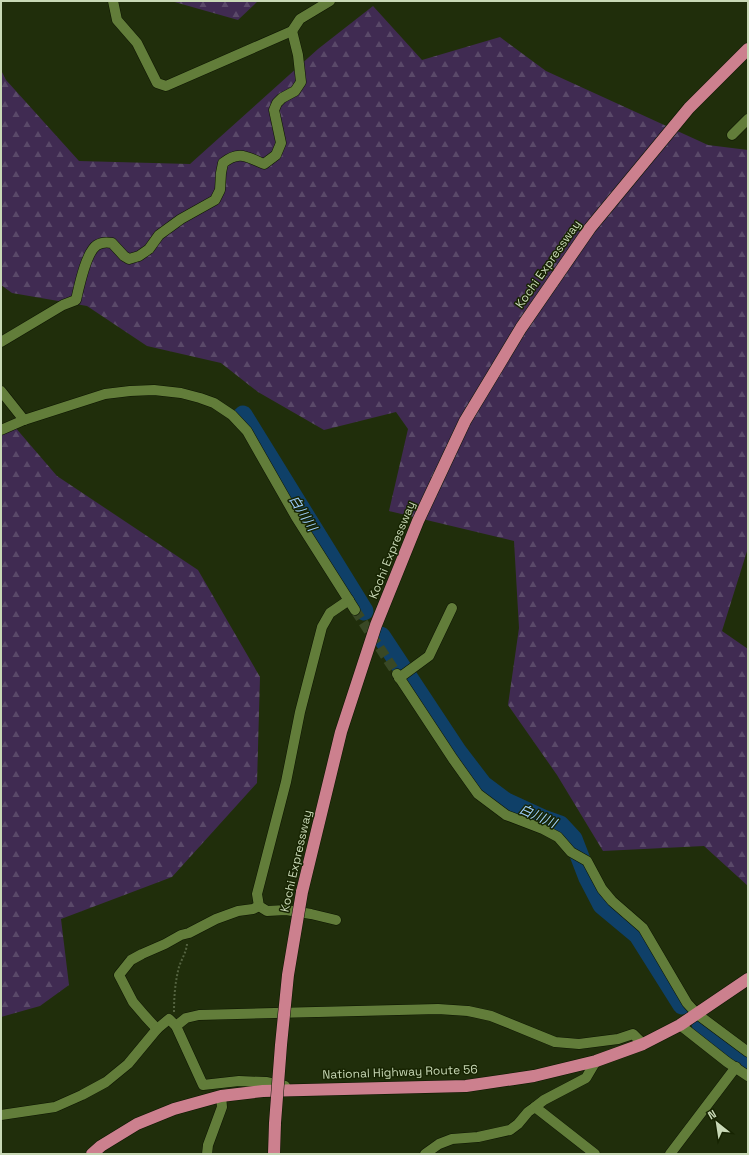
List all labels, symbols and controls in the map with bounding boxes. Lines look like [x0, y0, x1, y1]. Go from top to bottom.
street label: Kochi Expressway [512, 217, 584, 311]
water label: 白川川 [285, 492, 322, 536]
street label: Kochi Expressway [365, 499, 419, 601]
water label: 白川川 [517, 800, 561, 833]
street label: Kochi Expressway [276, 808, 316, 914]
street label: National Highway Route 56 [322, 1061, 478, 1083]
north arrow [697, 1103, 737, 1143]
text: N [705, 1106, 719, 1122]

